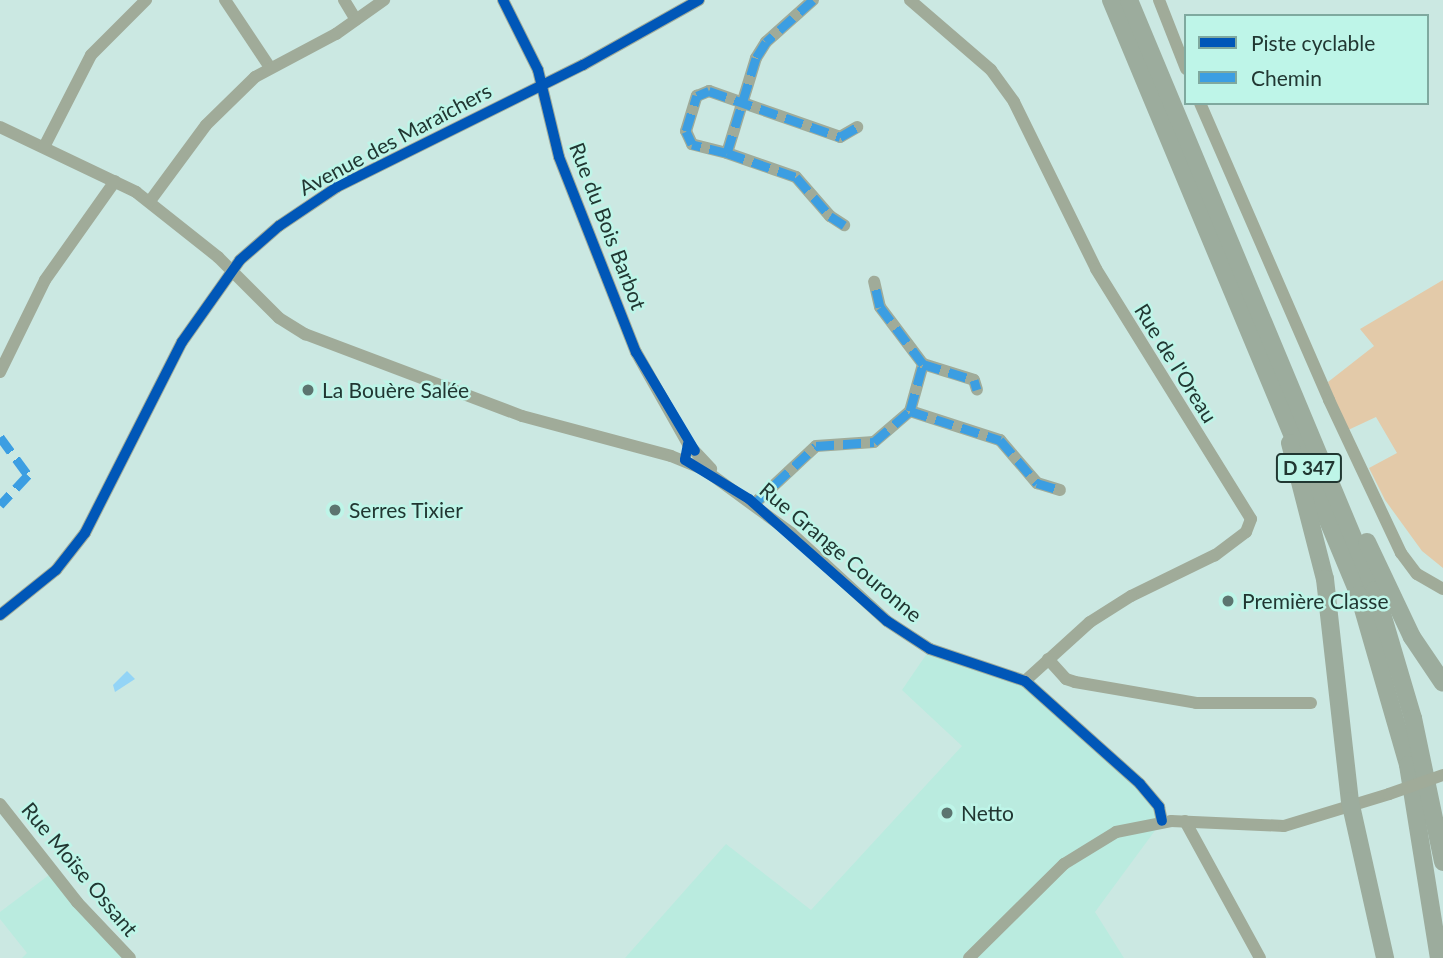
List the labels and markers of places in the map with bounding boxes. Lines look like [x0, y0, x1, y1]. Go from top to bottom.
place label: La Bouère Salée [322, 377, 469, 403]
marker: La Bouère Salée [300, 382, 316, 398]
place label: Serres Tixier [349, 497, 463, 523]
marker: Serres Tixier [327, 502, 343, 518]
place label: Première Classe [1242, 588, 1388, 614]
marker: Première Classe [1220, 593, 1236, 609]
place label: Netto [961, 800, 1014, 826]
marker: Netto [939, 805, 955, 821]

